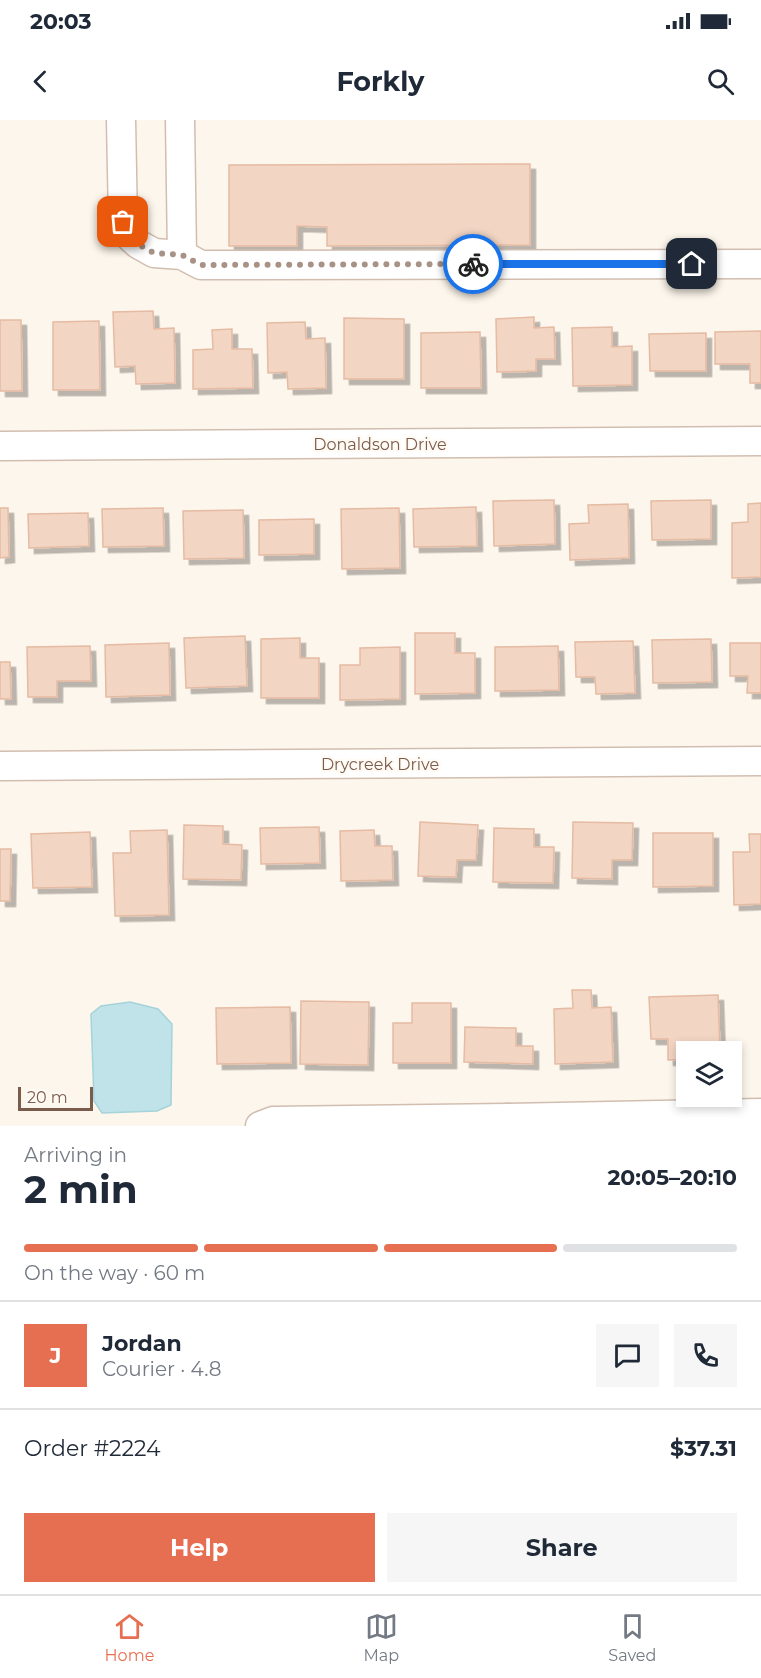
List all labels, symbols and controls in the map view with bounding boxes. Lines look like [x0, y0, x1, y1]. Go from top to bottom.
text: 20:03 [30, 8, 91, 35]
icon: back [24, 65, 57, 98]
text: Forkly [336, 65, 425, 98]
icon: search [704, 65, 737, 98]
pin [97, 196, 148, 247]
icon: bag [106, 205, 139, 238]
courier [443, 234, 503, 294]
pin [666, 238, 717, 289]
icon: home [675, 247, 708, 280]
icon: bike [457, 248, 490, 281]
street label: Donaldson Drive [313, 435, 447, 454]
street label: Drycreek Drive [321, 755, 439, 774]
map controls [676, 1041, 742, 1107]
button: layers [676, 1041, 742, 1107]
scale bar [18, 1084, 93, 1112]
text: 20 m [27, 1088, 68, 1107]
text: Arriving in [24, 1143, 127, 1167]
text: 20:05–20:10 [607, 1164, 737, 1191]
text: 2 min [24, 1165, 138, 1213]
text: On the way · 60 m [24, 1261, 205, 1285]
button: chat [596, 1324, 659, 1387]
button: phone [674, 1324, 737, 1387]
text: Jordan [102, 1330, 182, 1357]
text: J [50, 1342, 61, 1369]
text: Courier · 4.8 [102, 1357, 221, 1381]
text: Order #2224 [24, 1435, 161, 1462]
text: $37.31 [670, 1435, 737, 1462]
button: Help [24, 1513, 375, 1582]
button: Share [387, 1513, 737, 1582]
tab: Home [105, 1610, 154, 1665]
tab: Map [364, 1610, 399, 1665]
tab: Saved [608, 1610, 656, 1665]

